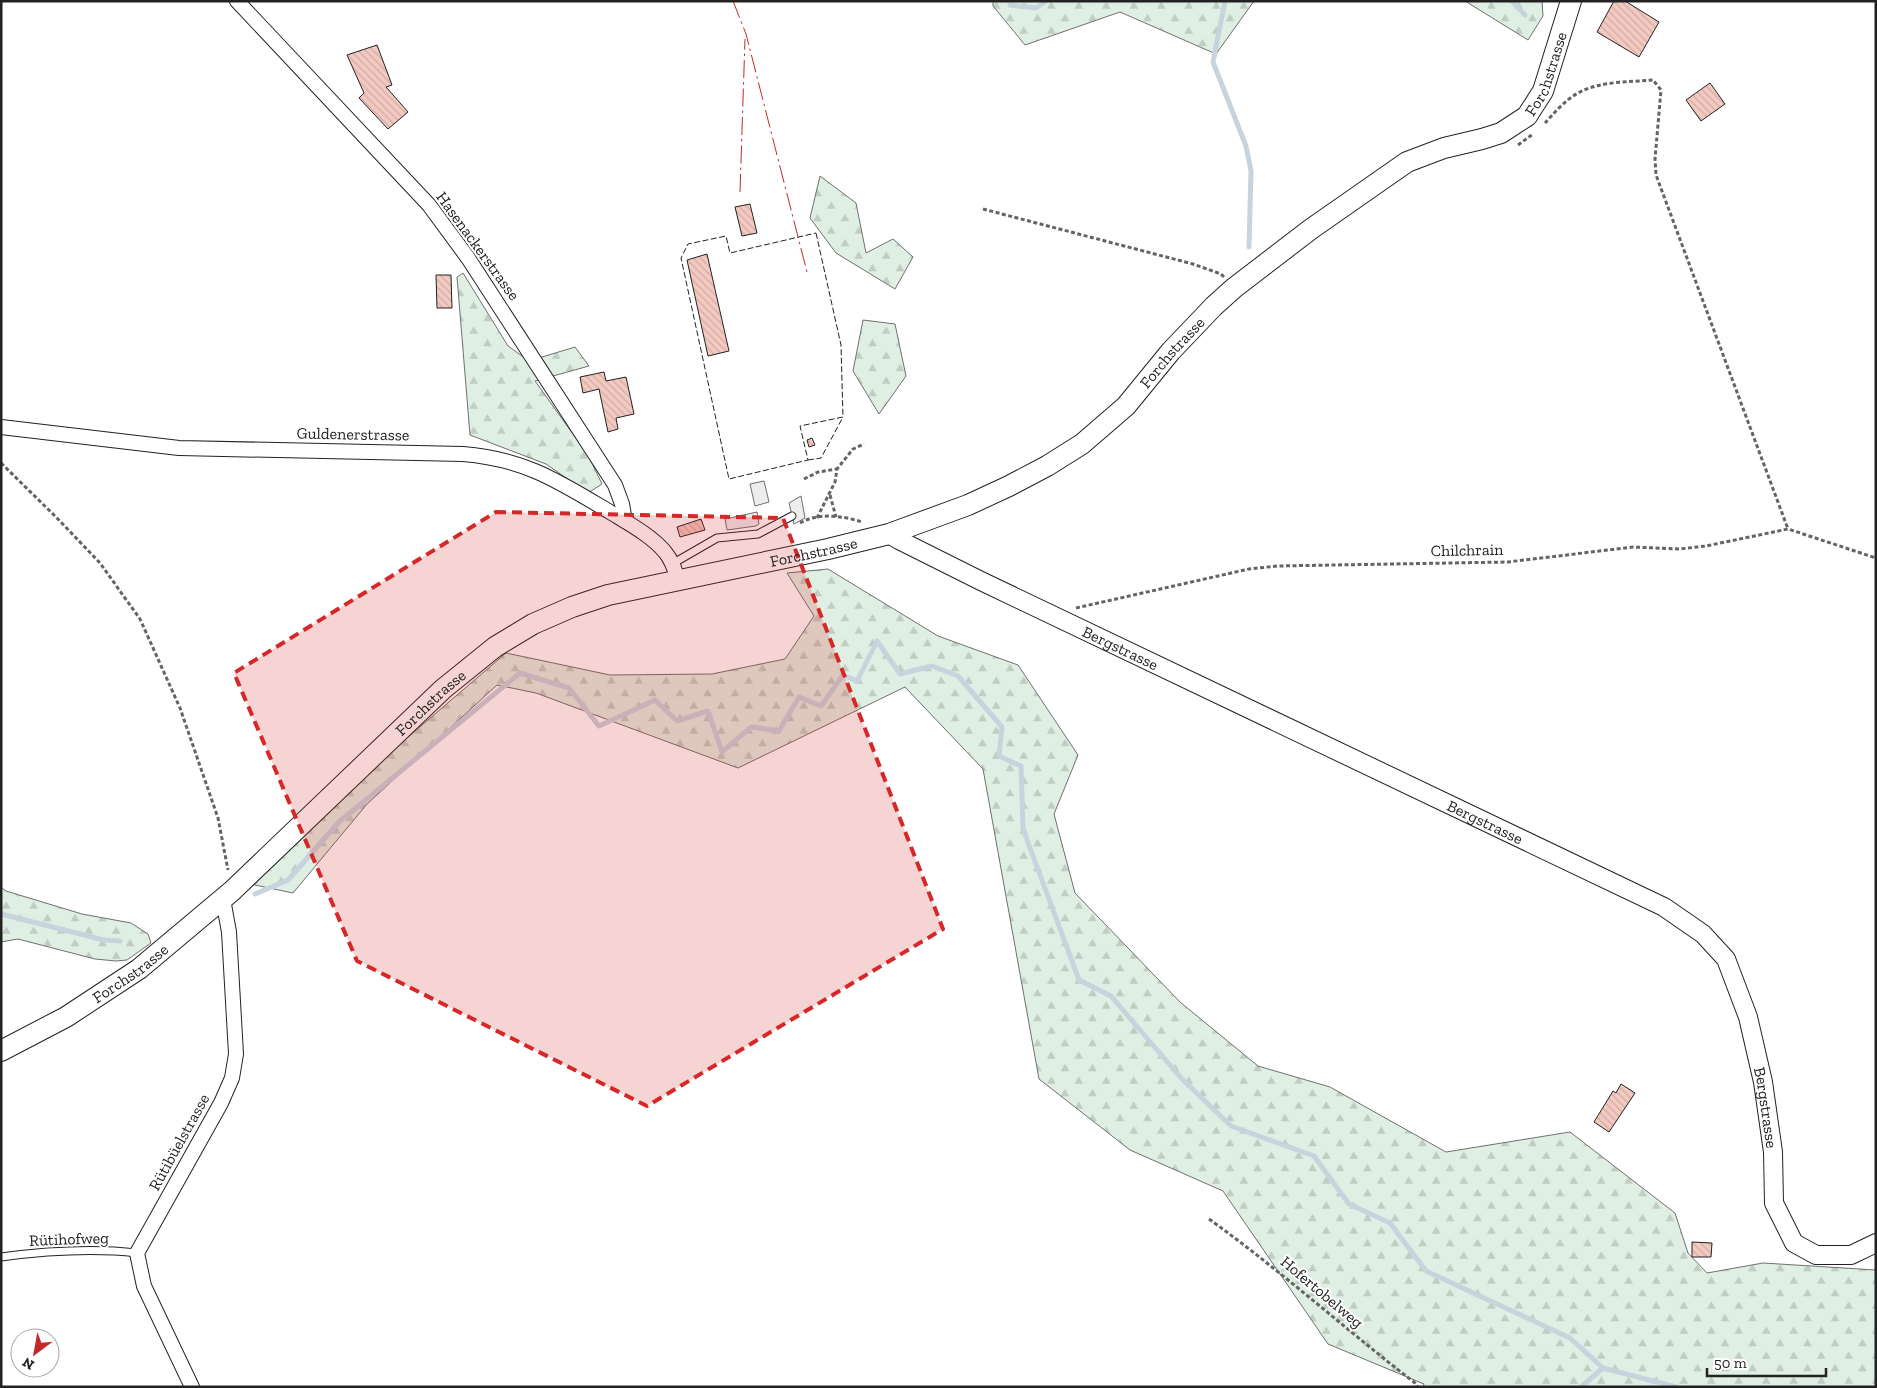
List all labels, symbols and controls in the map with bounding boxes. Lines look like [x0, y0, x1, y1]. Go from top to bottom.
street label: Forchstrasse [1520, 29, 1570, 119]
street label: Hasenackerstrasse [432, 188, 524, 304]
street label: Forchstrasse [1135, 313, 1208, 392]
street label: Guldenerstrasse [296, 424, 410, 444]
street label: Forchstrasse [768, 533, 859, 570]
street label: Chilchrain [1431, 540, 1504, 560]
street label: Bergstrasse [1080, 621, 1162, 674]
street label: Forchstrasse [391, 665, 469, 739]
street label: Bergstrasse [1444, 795, 1526, 848]
street label: Forchstrasse [89, 939, 172, 1007]
street label: Bergstrasse [1750, 1065, 1782, 1149]
street label: Rütibüelstrasse [145, 1090, 213, 1194]
street label: Rütihofweg [29, 1228, 109, 1250]
street label: Hofertobelweg [1277, 1252, 1367, 1332]
north arrow [10, 1328, 60, 1378]
scale bar [1707, 1346, 1826, 1378]
text: N [19, 1353, 37, 1374]
text: 50 m [1714, 1354, 1747, 1372]

